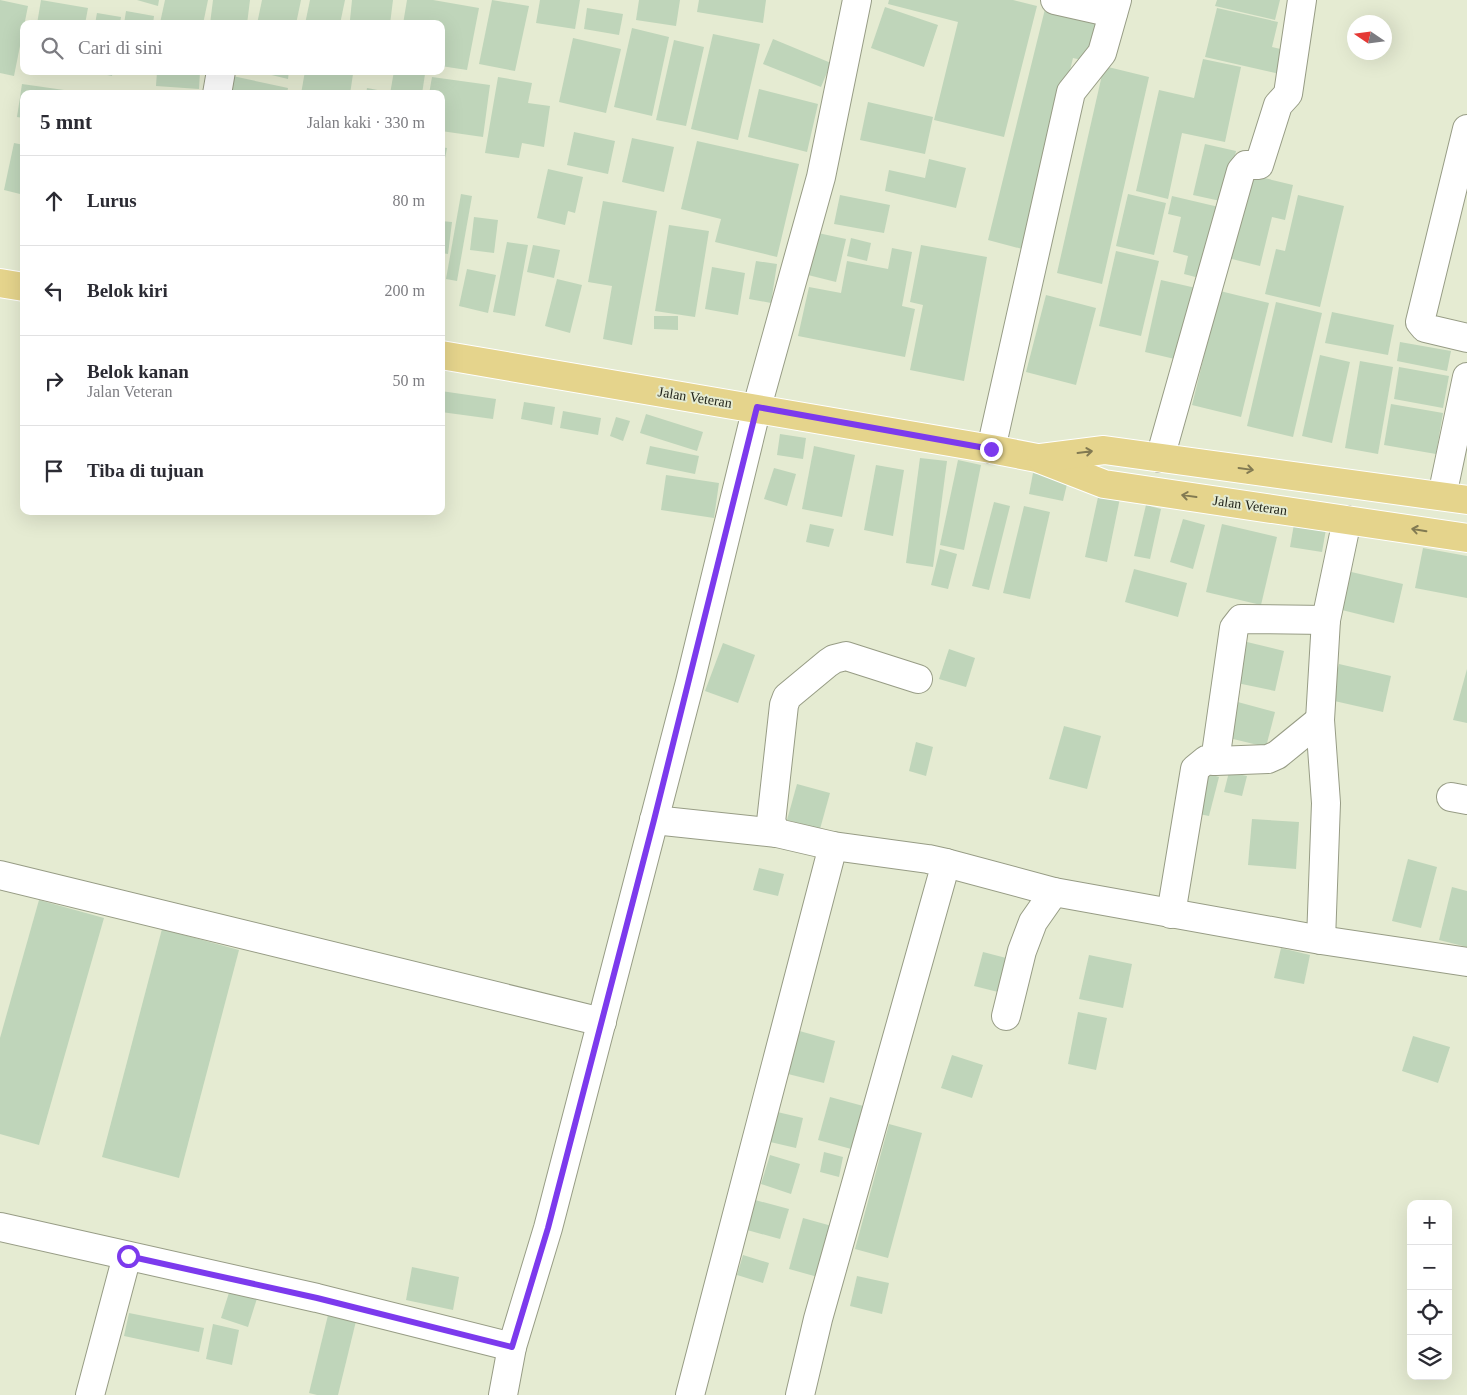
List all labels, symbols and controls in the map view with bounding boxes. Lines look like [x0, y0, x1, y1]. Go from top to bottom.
north arrow [1347, 15, 1392, 60]
search box [20, 20, 445, 75]
icon: search [38, 34, 66, 62]
text: Cari di sini [78, 37, 162, 58]
text: 5 mnt [40, 110, 92, 134]
text: Jalan kaki · 330 m [307, 114, 425, 131]
icon: ahead [40, 187, 68, 215]
text: Lurus [87, 190, 137, 211]
text: 80 m [393, 192, 425, 209]
icon: left [40, 277, 68, 305]
text: Belok kiri [87, 280, 168, 301]
text: 200 m [385, 282, 425, 299]
text: Belok kanan [87, 361, 189, 382]
icon: right [40, 367, 68, 395]
text: 50 m [393, 372, 425, 389]
text: Jalan Veteran [87, 383, 172, 400]
street label: Jalan Veteran [657, 384, 733, 411]
route end [980, 438, 1003, 461]
one-way arrow [1077, 447, 1093, 457]
icon: arrive [40, 457, 68, 485]
text: Tiba di tujuan [87, 460, 204, 481]
one-way arrow [1238, 465, 1254, 475]
one-way arrow [1181, 491, 1197, 501]
street label: Jalan Veteran [1212, 493, 1288, 518]
one-way arrow [1411, 525, 1427, 535]
map controls [1407, 1200, 1452, 1380]
button: + [1407, 1200, 1452, 1245]
route start [117, 1245, 140, 1268]
button: − [1407, 1245, 1452, 1290]
button: locate [1407, 1290, 1452, 1335]
button: layers [1407, 1335, 1452, 1380]

